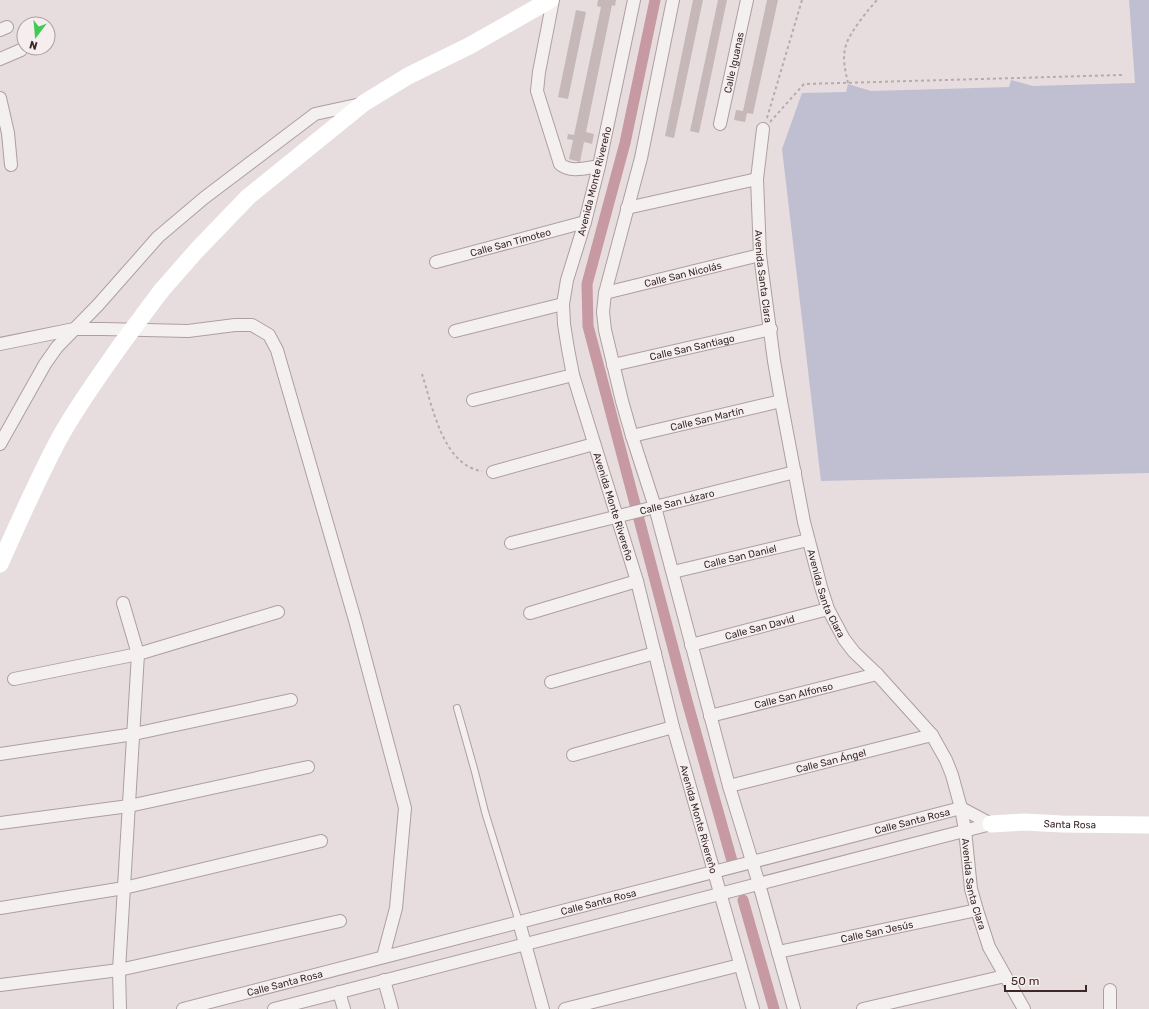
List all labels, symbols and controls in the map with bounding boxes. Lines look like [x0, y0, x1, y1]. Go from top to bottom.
north arrow [16, 16, 56, 56]
street label: Calle Iguanas [722, 31, 747, 94]
text: N [28, 38, 39, 52]
street label: Avenida Monte Rivereño [576, 125, 614, 237]
street label: Calle San Timoteo [469, 226, 553, 260]
street label: Avenida Santa Clara [752, 230, 774, 324]
street label: Calle San Nicolás [643, 260, 723, 290]
street label: Calle San Santiago [649, 332, 736, 363]
street label: Calle San Martín [669, 405, 745, 434]
street label: Avenida Monte Rivereño [590, 451, 635, 563]
street label: Calle San Lázaro [638, 487, 716, 518]
street label: Calle San Daniel [703, 543, 778, 571]
street label: Avenida Santa Clara [804, 548, 847, 640]
street label: Calle San David [724, 613, 796, 643]
street label: Calle San Alfonso [753, 680, 835, 712]
street label: Calle San Ángel [795, 747, 867, 776]
street label: Avenida Monte Rivereño [677, 764, 719, 875]
street label: Calle Santa Rosa [873, 806, 951, 837]
street label: Santa Rosa [1043, 818, 1096, 831]
street label: Avenida Santa Clara [959, 838, 988, 932]
street label: Calle Santa Rosa [559, 887, 638, 918]
street label: Calle San Jesús [840, 919, 914, 946]
scale bar [1005, 967, 1086, 993]
street label: Calle Santa Rosa [246, 968, 324, 999]
text: 50 m [1011, 974, 1039, 988]

